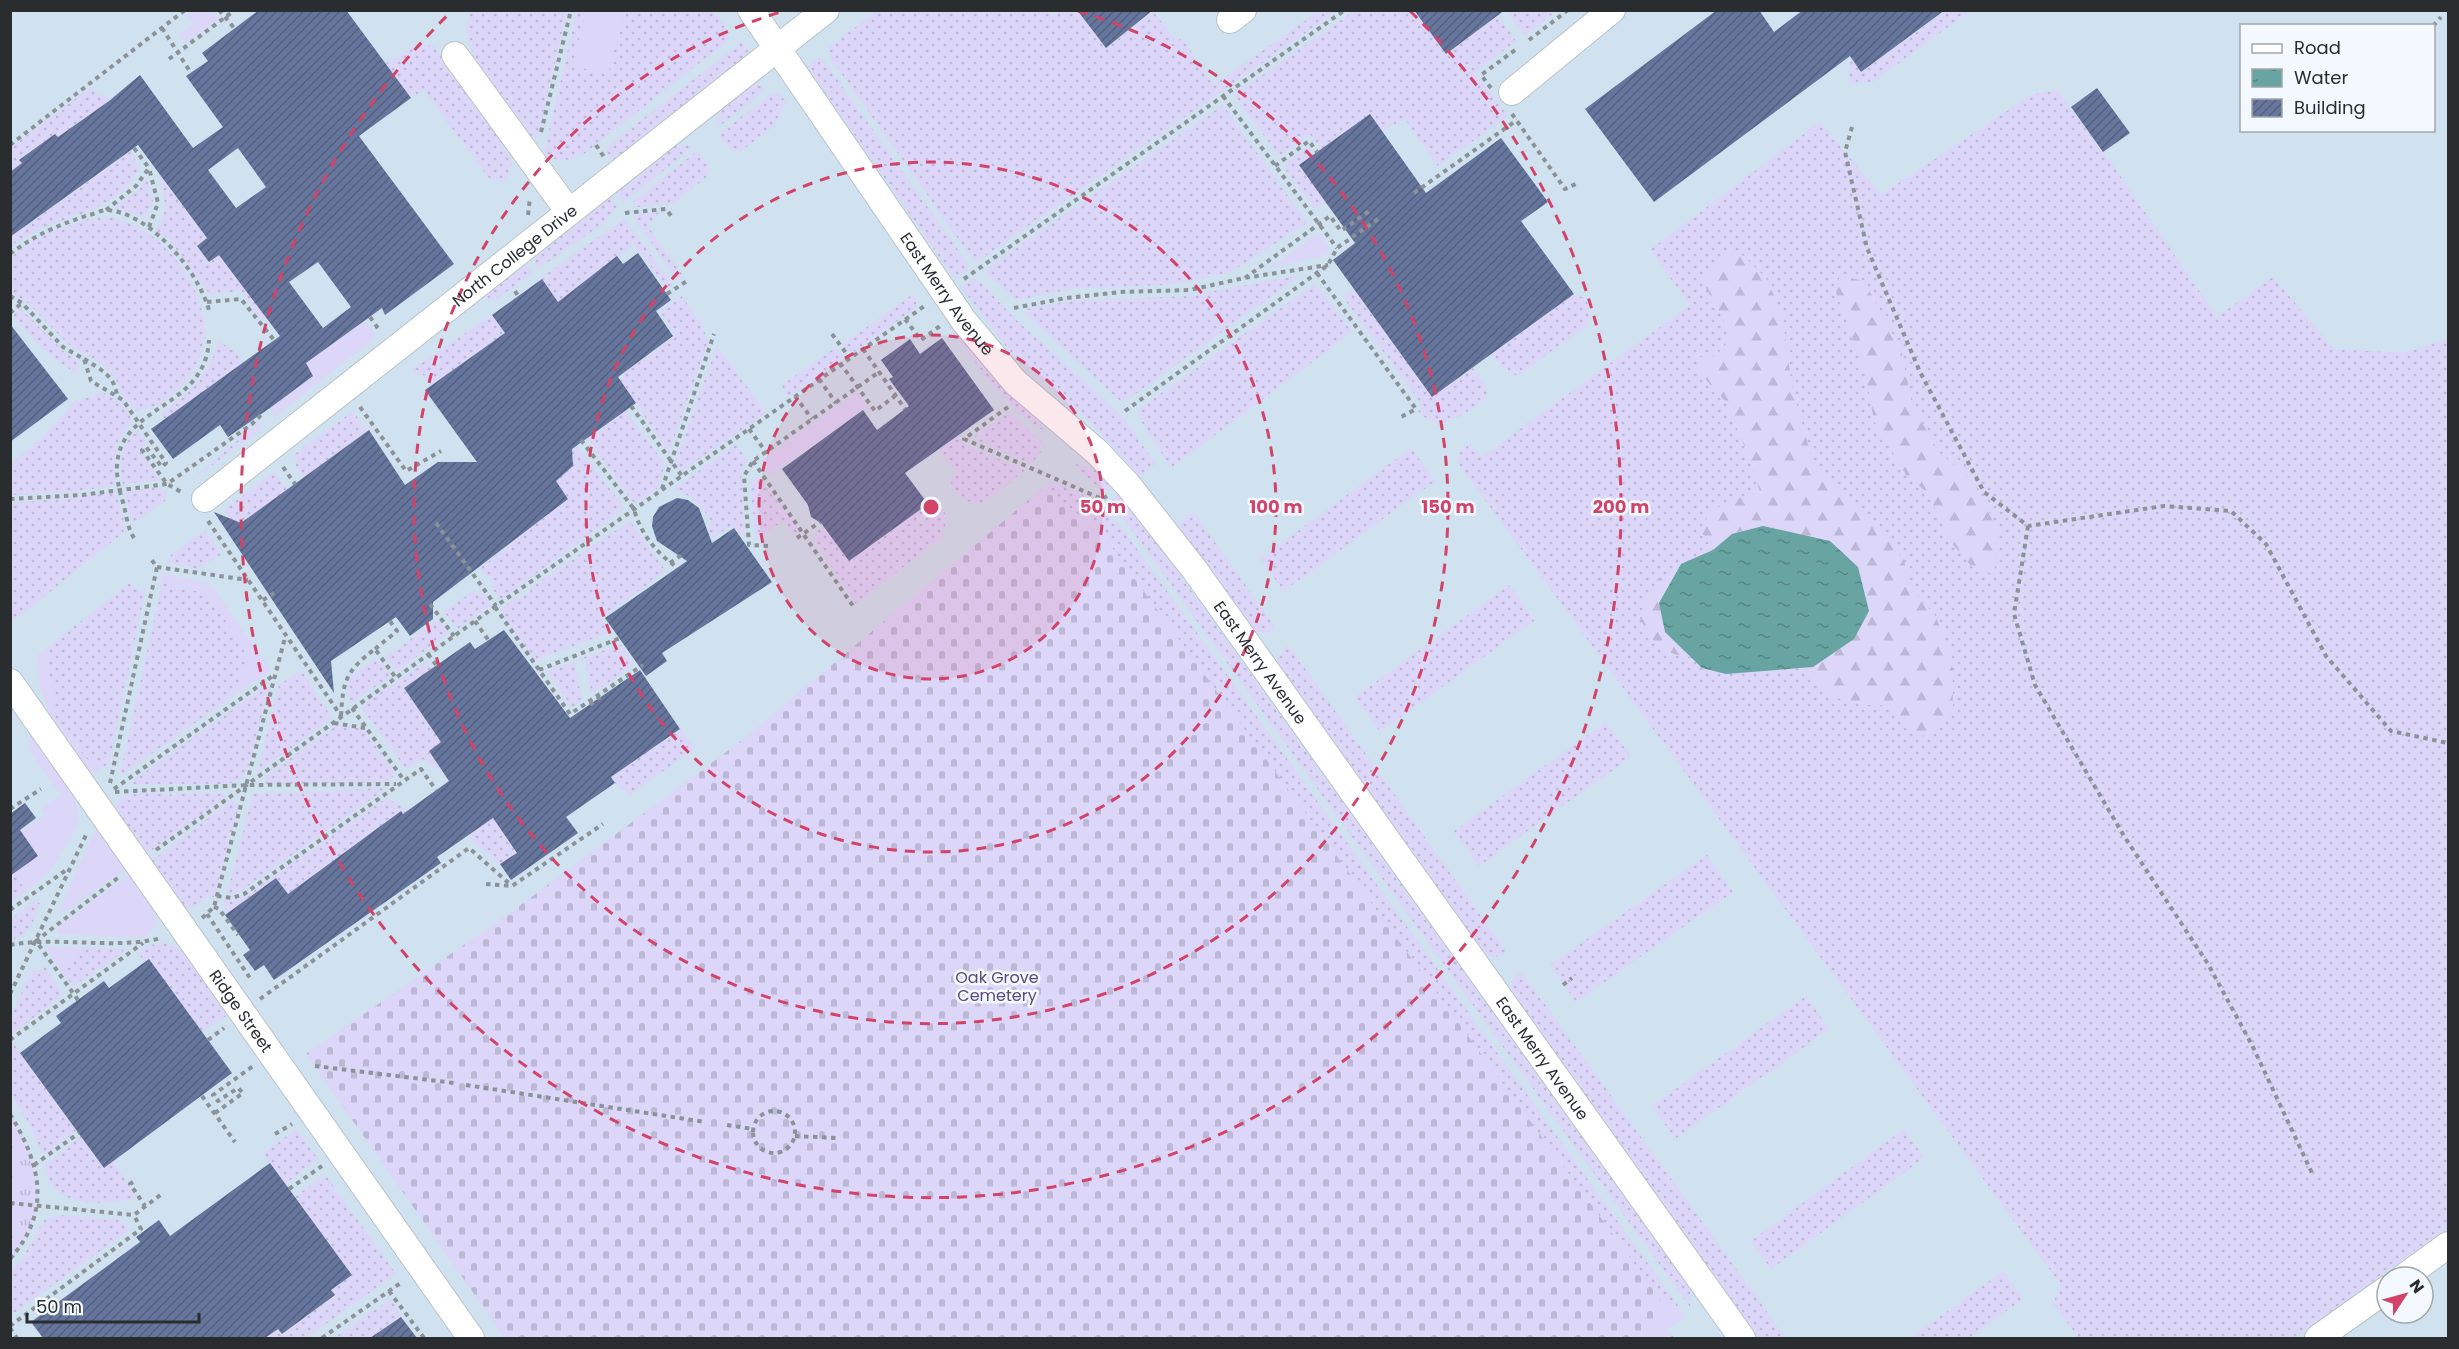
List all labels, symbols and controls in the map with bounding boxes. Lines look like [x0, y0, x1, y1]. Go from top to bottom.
legend [2240, 24, 2435, 132]
text: Road [2294, 35, 2341, 60]
text: Water [2294, 65, 2348, 90]
text: Building [2294, 95, 2366, 120]
street label: North College Drive [447, 199, 582, 312]
street label: East Merry Avenue [895, 228, 999, 360]
text: 50 m [1080, 494, 1126, 519]
text: 100 m [1249, 494, 1303, 519]
text: 150 m [1421, 494, 1475, 519]
text: 200 m [1593, 494, 1649, 519]
centre of rings [921, 497, 941, 517]
street label: East Merry Avenue [1209, 596, 1312, 729]
street label: Ridge Street [204, 965, 278, 1057]
park label: Oak Grove Cemetery [955, 966, 1039, 1007]
street label: East Merry Avenue [1491, 992, 1595, 1125]
north arrow [2375, 1265, 2435, 1325]
text: N [2404, 1275, 2430, 1298]
scale bar [27, 1286, 200, 1324]
text: 50 m [36, 1294, 82, 1319]

